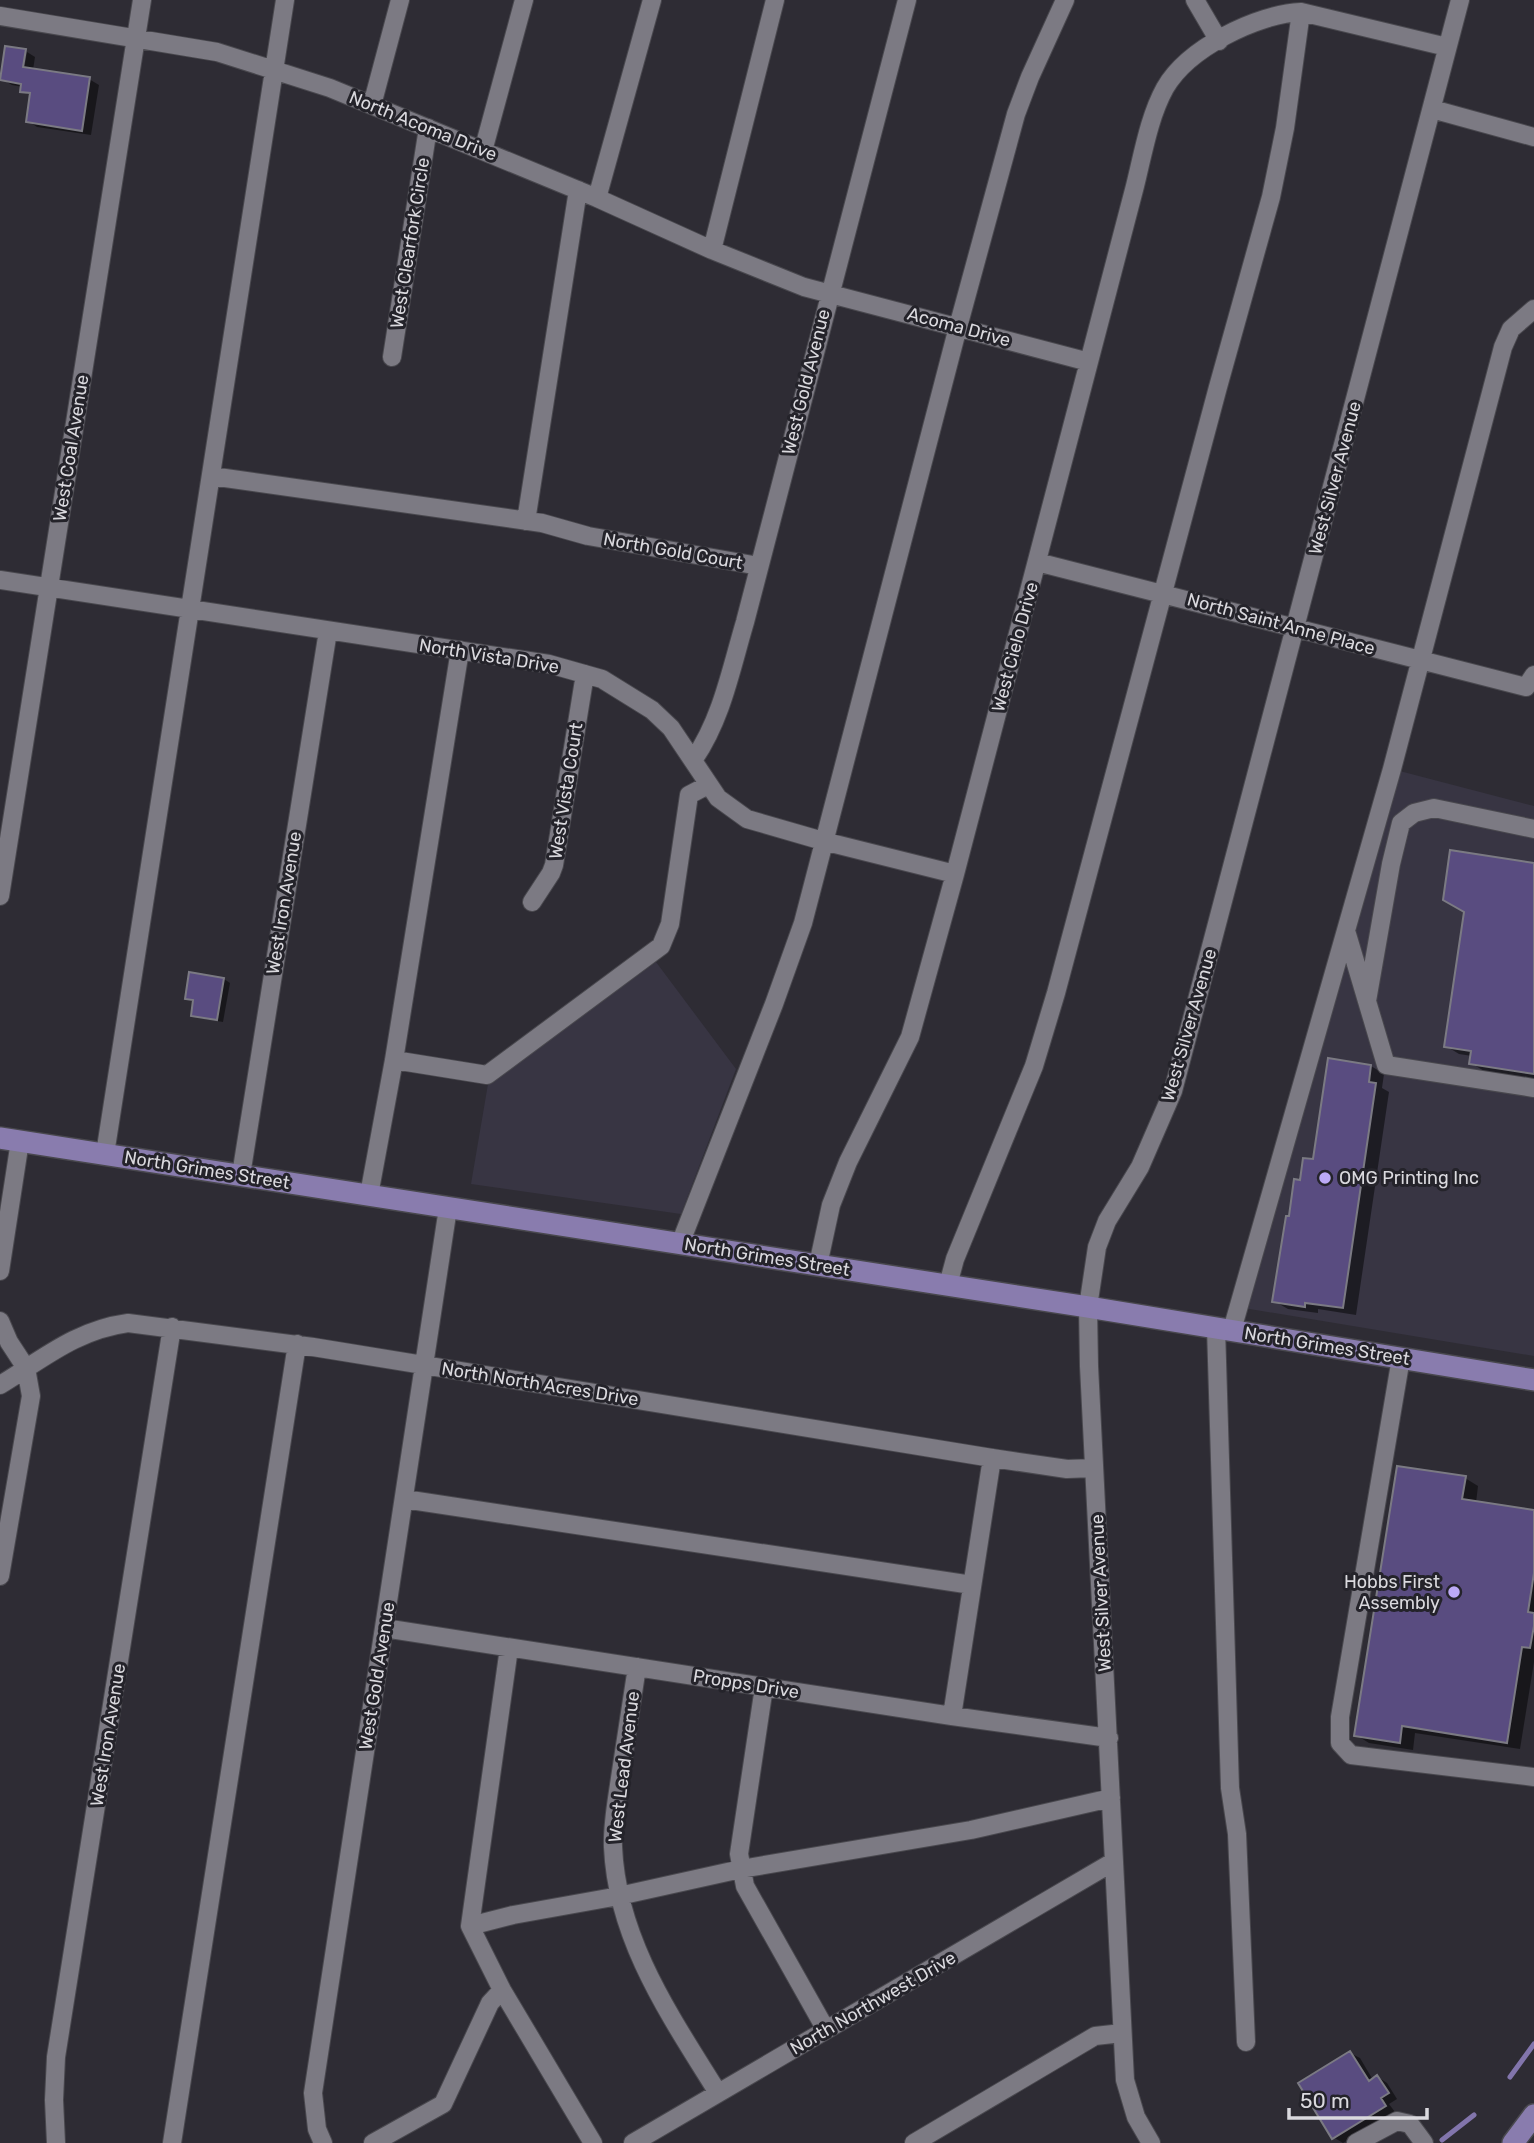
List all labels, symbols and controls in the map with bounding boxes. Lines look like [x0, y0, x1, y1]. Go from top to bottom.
street label: North Acoma Drive [346, 86, 500, 166]
street label: West Clearfork Circle [386, 156, 434, 330]
street label: Acoma Drive [905, 303, 1013, 351]
street label: West Gold Avenue [777, 307, 835, 457]
street label: West Coal Avenue [49, 373, 93, 523]
street label: West Silver Avenue [1304, 399, 1366, 557]
street label: North Gold Court [602, 528, 744, 574]
street label: West Cielo Drive [987, 580, 1043, 714]
street label: North Saint Anne Place [1185, 588, 1377, 660]
street label: North Vista Drive [417, 634, 561, 678]
street label: West Vista Court [544, 721, 588, 861]
street label: West Iron Avenue [262, 830, 306, 976]
street label: West Silver Avenue [1157, 946, 1221, 1104]
street label: North Grimes Street [123, 1146, 291, 1194]
place label: OMG Printing Inc [1339, 1167, 1479, 1189]
marker: OMG Printing Inc [1317, 1170, 1333, 1186]
street label: North Grimes Street [683, 1233, 851, 1281]
street label: North Grimes Street [1243, 1322, 1411, 1370]
street label: North North Acres Drive [440, 1358, 640, 1410]
street label: West Silver Avenue [1086, 1514, 1116, 1672]
place label: Hobbs First Assembly [1344, 1571, 1440, 1614]
marker: Hobbs First Assembly [1446, 1584, 1462, 1600]
street label: West Gold Avenue [354, 1601, 400, 1751]
street label: West Iron Avenue [86, 1662, 130, 1808]
street label: Propps Drive [691, 1665, 801, 1703]
street label: West Lead Avenue [604, 1690, 644, 1844]
street label: North Northwest Drive [786, 1947, 960, 2059]
scale bar [1289, 2076, 1427, 2120]
text: 50 m [1300, 2088, 1350, 2113]

